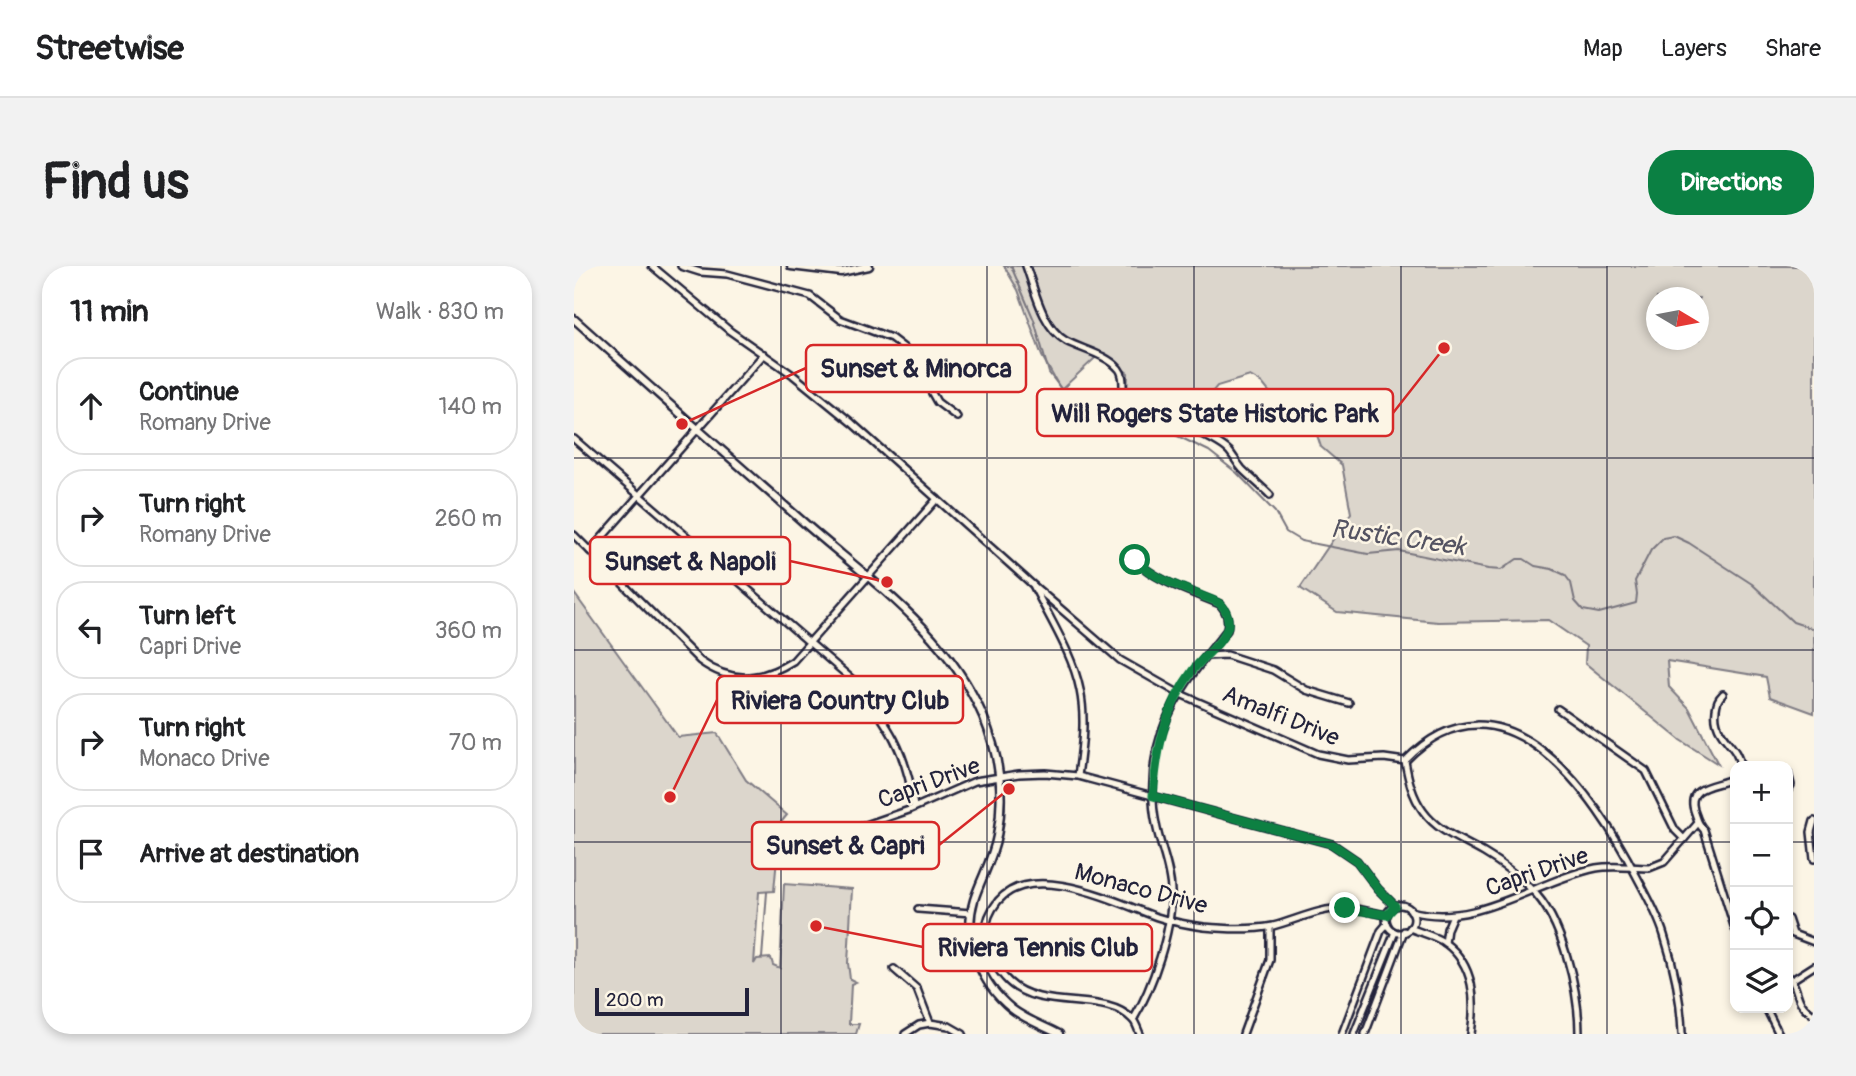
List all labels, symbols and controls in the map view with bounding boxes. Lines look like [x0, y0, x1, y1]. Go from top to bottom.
text: Streetwise [35, 28, 184, 69]
text: Map [1583, 34, 1623, 63]
text: Layers [1661, 34, 1727, 63]
text: Share [1765, 34, 1821, 63]
button: Directions [1648, 150, 1814, 215]
text: Find us [42, 152, 189, 213]
north arrow [1646, 287, 1709, 350]
text: 11 min [70, 293, 149, 330]
text: Walk · 830 m [376, 297, 504, 326]
callout: Sunset & Minorca [806, 345, 1026, 392]
text: Sunset & Minorca [820, 353, 1012, 385]
text: Continue [139, 376, 239, 408]
icon: ahead [72, 387, 110, 425]
callout: Will Rogers State Historic Park [1037, 389, 1393, 436]
text: 140 m [439, 392, 502, 421]
text: Will Rogers State Historic Park [1051, 398, 1380, 430]
text: Romany Drive [139, 408, 271, 437]
text: Turn right [139, 488, 245, 520]
icon: right [72, 499, 110, 537]
text: 260 m [435, 504, 502, 533]
water label: Rustic Creek [1329, 513, 1469, 564]
text: Romany Drive [139, 520, 271, 549]
callout: Sunset & Napoli [590, 537, 790, 584]
route start [1119, 544, 1150, 575]
text: Sunset & Napoli [604, 546, 776, 578]
text: Turn left [139, 600, 235, 632]
icon: left [72, 611, 110, 649]
text: 360 m [435, 616, 502, 645]
text: Capri Drive [139, 632, 241, 661]
callout: Riviera Country Club [717, 676, 963, 723]
street label: Amalfi Drive [1218, 679, 1344, 753]
text: Riviera Country Club [731, 685, 950, 717]
text: Turn right [139, 712, 245, 744]
icon: right [72, 723, 110, 761]
text: 70 m [449, 728, 502, 757]
text: Monaco Drive [139, 744, 270, 773]
street label: Capri Drive [874, 751, 984, 815]
map controls [1730, 761, 1793, 1013]
button: + [1730, 761, 1793, 824]
callout: Sunset & Capri [752, 822, 939, 869]
button: − [1730, 824, 1793, 887]
text: Sunset & Capri [765, 830, 925, 862]
icon: arrive [72, 835, 110, 873]
text: Arrive at destination [139, 838, 359, 870]
street label: Capri Drive [1482, 841, 1592, 903]
street label: Monaco Drive [1071, 857, 1211, 921]
button: locate [1730, 887, 1793, 950]
route end [1329, 892, 1360, 923]
callout: Riviera Tennis Club [923, 924, 1152, 971]
text: Riviera Tennis Club [937, 932, 1139, 964]
button: layers [1730, 950, 1793, 1013]
scale bar [595, 985, 749, 1017]
text: 200 m [606, 988, 664, 1012]

